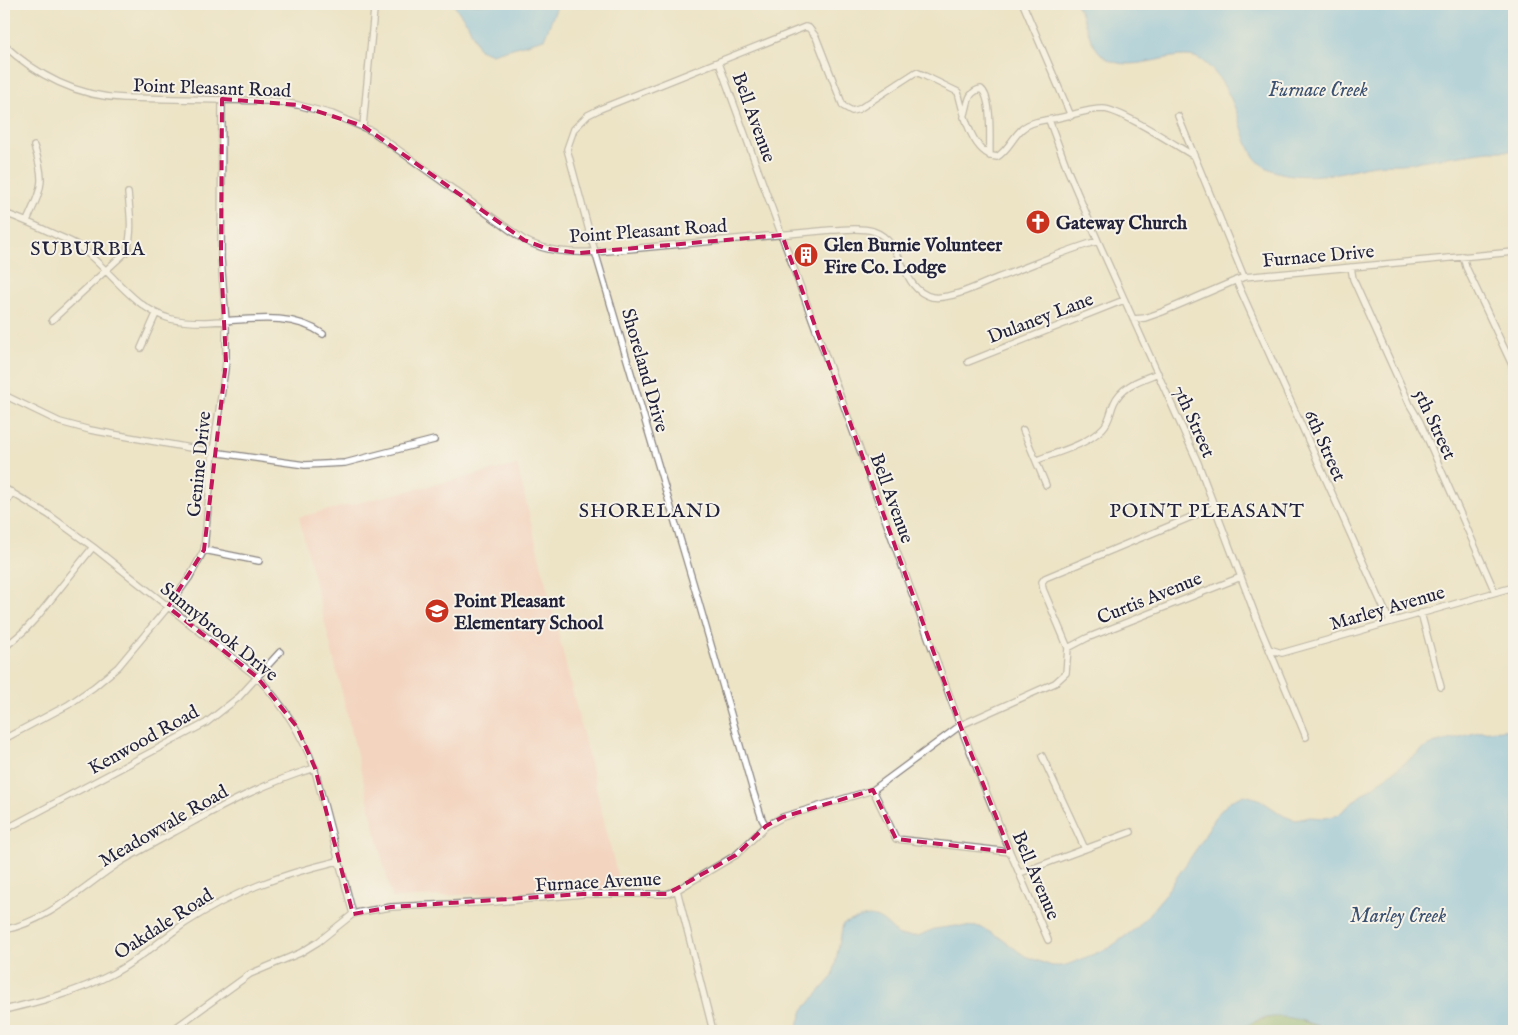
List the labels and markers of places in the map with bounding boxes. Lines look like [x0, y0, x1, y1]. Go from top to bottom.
church icon: Gateway Church [1025, 209, 1051, 235]
place label: Gateway Church [1056, 212, 1188, 236]
place label: Glen Burnie Volunteer Fire Co. Lodge [824, 234, 1003, 280]
building icon: Glen Burnie Volunteer Fire Co. Lodge [793, 242, 819, 268]
place label: Point Pleasant Elementary School [454, 590, 604, 636]
school or university icon: Point Pleasant Elementary School [424, 598, 450, 624]

